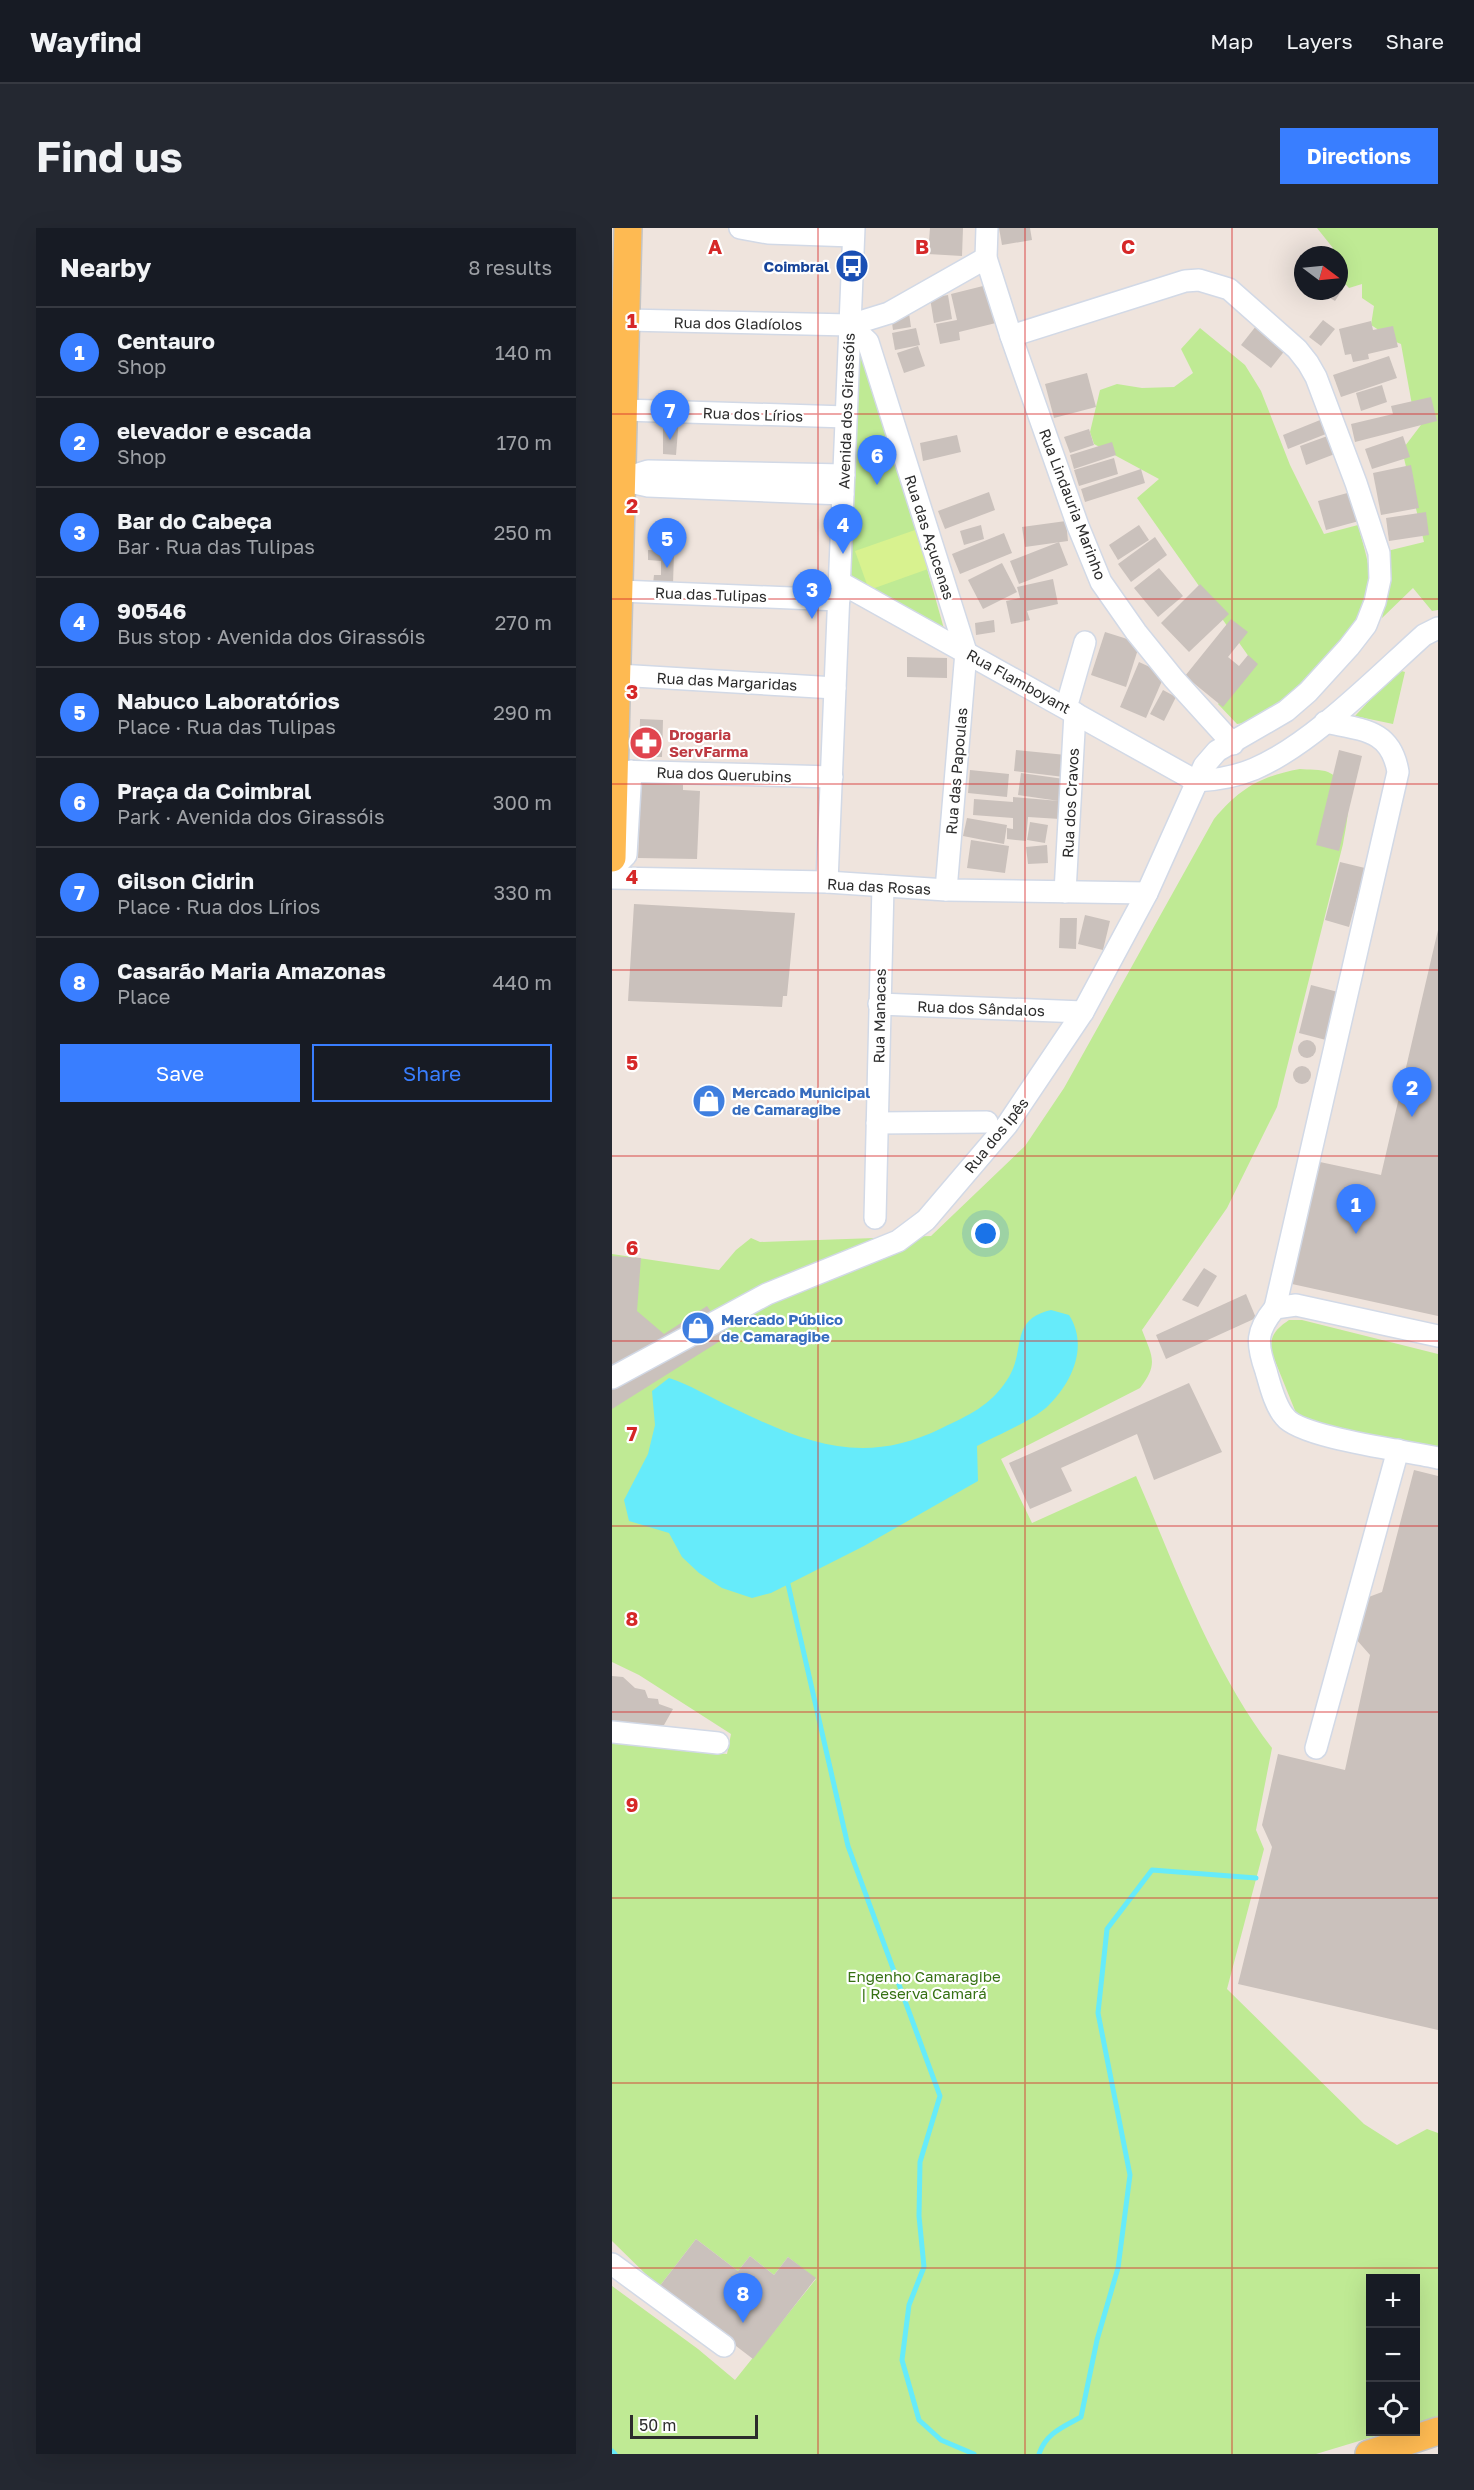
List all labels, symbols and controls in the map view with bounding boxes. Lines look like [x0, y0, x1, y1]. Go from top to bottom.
text: Wayfind [30, 25, 142, 58]
text: Map [1210, 28, 1253, 54]
text: Layers [1286, 28, 1353, 54]
text: Share [1386, 28, 1444, 54]
button: Directions [1280, 128, 1438, 184]
text: Find us [36, 131, 183, 181]
text: A [708, 234, 722, 258]
text: B [915, 234, 929, 258]
text: C [1121, 234, 1135, 258]
north arrow [1294, 246, 1348, 300]
bus stop icon: Coimbral [834, 248, 870, 284]
text: Nearby [60, 252, 151, 283]
text: 8 results [468, 255, 552, 279]
place label: Coimbral [764, 257, 829, 275]
text: 1 [627, 308, 637, 332]
street label: Rua dos Gladíolos [673, 313, 803, 333]
text: Centauro [117, 327, 215, 354]
street label: Avenida dos Girassóis [834, 333, 858, 489]
text: 1 [74, 340, 85, 364]
text: 140 m [495, 340, 552, 364]
text: Shop [117, 354, 166, 378]
pin: 7 [650, 390, 690, 440]
street label: Rua dos Lírios [702, 403, 804, 425]
text: elevador e escada [117, 417, 311, 444]
street label: Rua Lindauria Marinho [1036, 426, 1110, 582]
text: 2 [73, 430, 86, 454]
text: 170 m [497, 430, 552, 454]
pin: 6 [858, 436, 896, 485]
text: Shop [117, 444, 166, 468]
street label: Rua das Açucenas [901, 472, 959, 602]
text: 2 [626, 493, 638, 517]
pin: 4 [824, 504, 862, 554]
text: Bar do Cabeça [117, 507, 272, 534]
pin: 5 [648, 518, 686, 568]
text: 3 [73, 520, 86, 544]
text: 250 m [494, 520, 552, 544]
text: Bar · Rua das Tulipas [117, 534, 315, 558]
pin: 3 [792, 570, 832, 619]
street label: Rua das Tulipas [655, 583, 767, 605]
text: 90546 [117, 597, 186, 624]
text: 4 [73, 610, 86, 634]
text: 270 m [495, 610, 552, 634]
text: Bus stop · Avenida dos Girassóis [117, 624, 425, 648]
street label: Rua Flamboyant [964, 645, 1074, 717]
street label: Rua das Margaridas [656, 668, 798, 694]
text: 3 [626, 679, 638, 703]
text: Nabuco Laboratórios [117, 687, 340, 714]
text: 5 [73, 700, 86, 724]
text: 290 m [493, 700, 552, 724]
street label: Rua das Papoulas [941, 707, 971, 835]
text: Place · Rua das Tulipas [117, 714, 336, 738]
pharmacy icon: Drogaria ServFarma [628, 725, 664, 761]
place label: Drogaria ServFarma [669, 725, 748, 760]
street label: Rua dos Cravos [1058, 747, 1082, 859]
street label: Rua dos Querubins [656, 763, 792, 785]
text: Praça da Coimbral [117, 777, 311, 804]
text: 6 [73, 790, 86, 814]
text: 300 m [493, 790, 552, 814]
text: Park · Avenida dos Girassóis [117, 804, 385, 828]
text: 4 [626, 864, 638, 888]
text: Gilson Cidrin [117, 867, 254, 894]
street label: Rua das Rosas [827, 874, 931, 898]
text: 7 [74, 880, 85, 904]
text: 330 m [494, 880, 552, 904]
text: Place · Rua dos Lírios [117, 894, 320, 918]
text: Casarão Maria Amazonas [117, 957, 386, 984]
street label: Rua Manacas [869, 968, 889, 1064]
text: 8 [73, 970, 86, 994]
text: 440 m [493, 970, 552, 994]
text: Place [117, 984, 170, 1008]
street label: Rua dos Sândalos [917, 997, 1045, 1019]
button: Save [60, 1044, 300, 1102]
button: Share [312, 1044, 552, 1102]
text: 5 [626, 1050, 638, 1074]
pin: 2 [1392, 1068, 1432, 1117]
shop icon: Mercado Municipal de Camaragibe [691, 1083, 727, 1119]
place label: Mercado Municipal de Camaragibe [732, 1083, 870, 1118]
street label: Rua dos Ipês [960, 1094, 1032, 1176]
pin: 1 [1336, 1184, 1376, 1234]
your location [971, 1219, 1000, 1248]
text: 6 [626, 1235, 638, 1259]
shop icon: Mercado Público de Camaragibe [680, 1310, 716, 1346]
place label: Mercado Público de Camaragibe [721, 1310, 843, 1345]
text: 7 [627, 1421, 638, 1445]
text: 8 [626, 1606, 638, 1630]
text: 9 [626, 1792, 638, 1816]
park label: Engenho Camaragibe | Reserva Camará [847, 1967, 1001, 2002]
pin: 8 [724, 2274, 762, 2323]
map controls [1366, 2274, 1420, 2436]
button: + [1366, 2274, 1420, 2328]
button: − [1366, 2328, 1420, 2382]
button: locate [1366, 2382, 1420, 2436]
scale bar [630, 2412, 758, 2440]
text: 50 m [639, 2415, 676, 2435]

